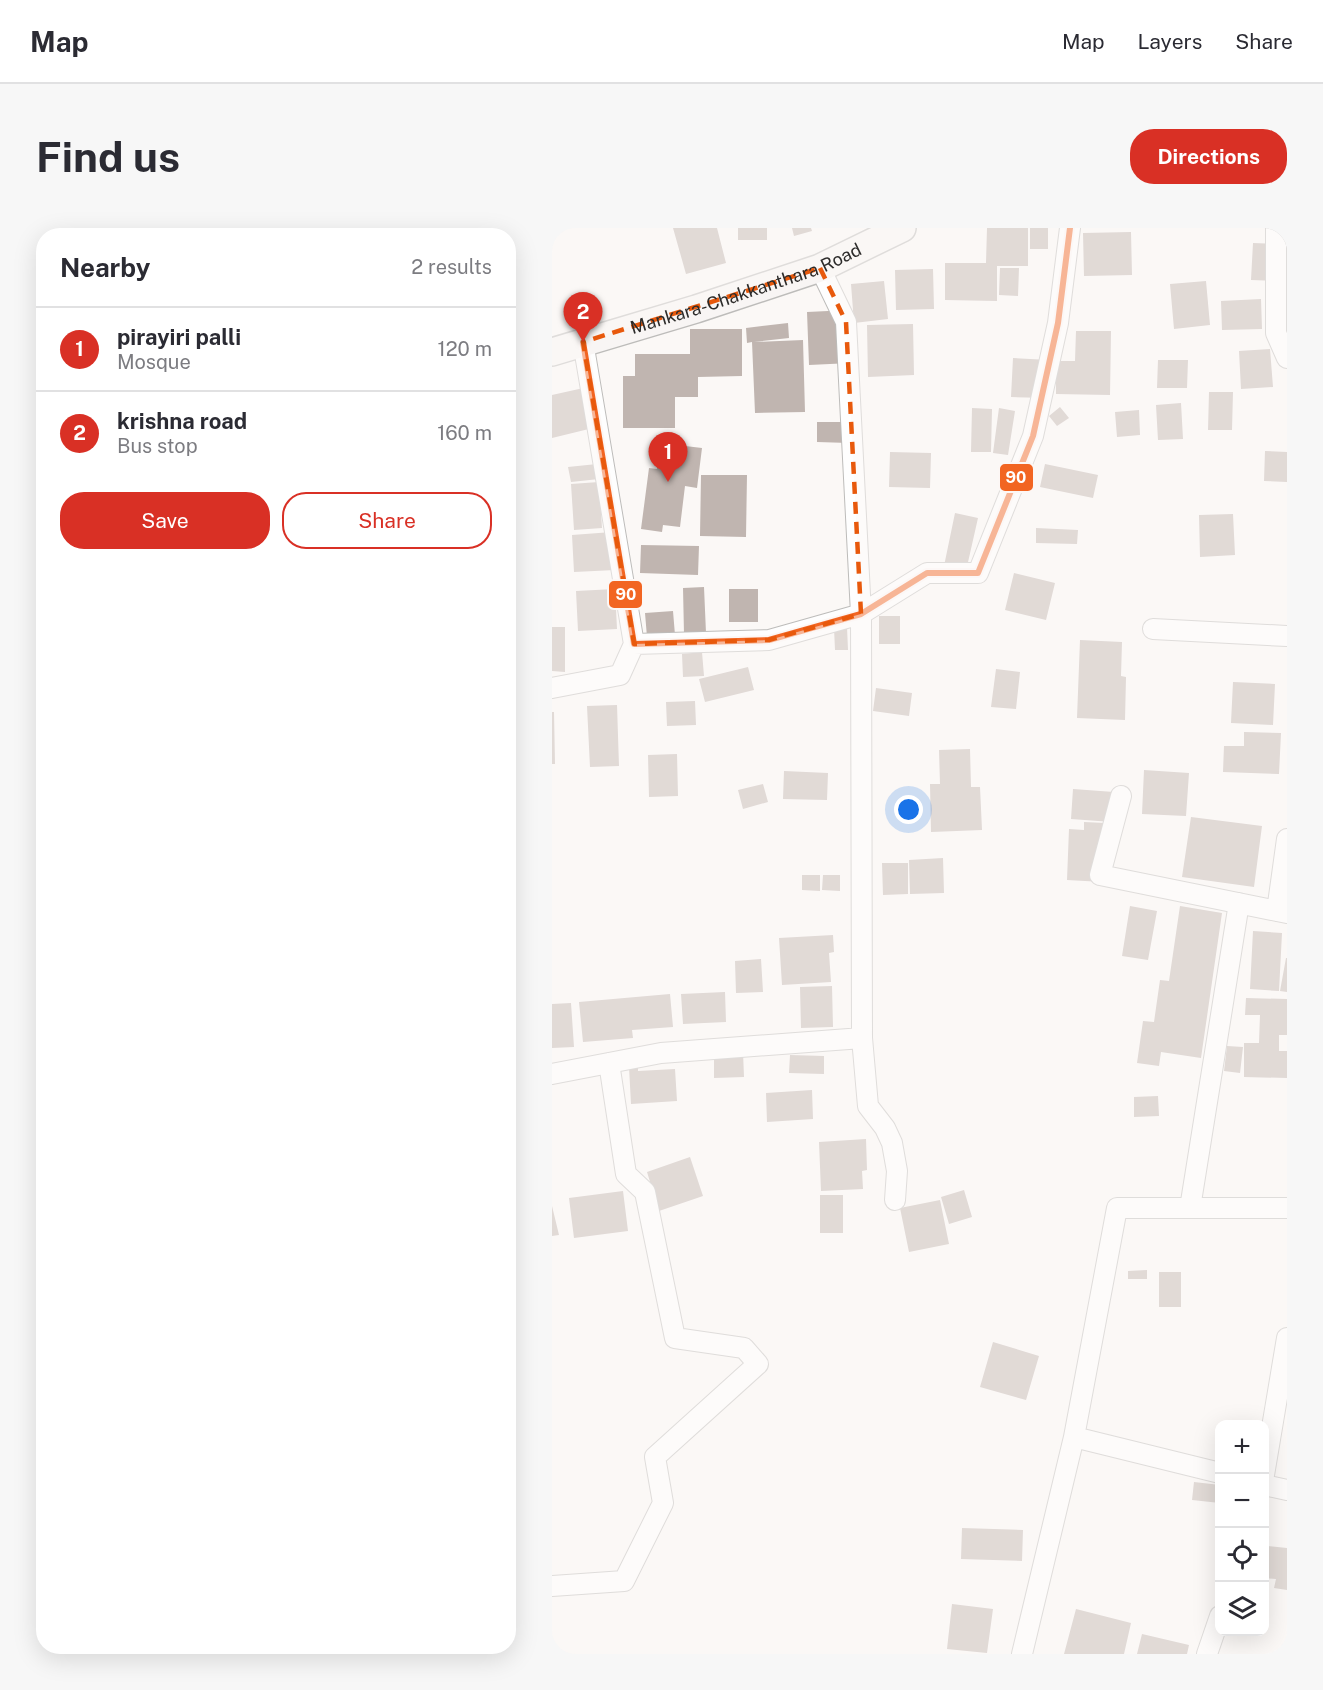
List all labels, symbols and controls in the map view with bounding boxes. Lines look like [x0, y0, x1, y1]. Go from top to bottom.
text: Map [30, 25, 89, 58]
text: Map [1062, 29, 1105, 54]
text: Layers [1138, 29, 1202, 54]
text: Share [1235, 29, 1293, 54]
button: Directions [1130, 129, 1287, 184]
text: Find us [36, 132, 180, 181]
street label: Mankara-Chakkanthara Road [628, 238, 865, 338]
text: Nearby [60, 252, 150, 283]
text: 2 results [411, 255, 492, 279]
pin: 2 [564, 292, 603, 342]
text: pirayiri palli [117, 324, 241, 350]
text: 1 [75, 337, 84, 361]
text: 120 m [438, 337, 492, 361]
text: Mosque [117, 350, 191, 374]
text: krishna road [117, 408, 247, 434]
text: 2 [73, 421, 86, 445]
text: 160 m [437, 421, 492, 445]
pin: 1 [648, 432, 688, 482]
text: Bus stop [117, 434, 198, 458]
line badge: 90 [999, 463, 1034, 492]
text: 90 [1006, 468, 1026, 487]
button: Save [60, 492, 270, 549]
button: Share [282, 492, 492, 549]
line badge: 90 [608, 580, 643, 609]
text: 90 [616, 585, 636, 604]
your location [894, 795, 923, 824]
map controls [1215, 1420, 1269, 1636]
button: + [1215, 1420, 1269, 1474]
button: − [1215, 1474, 1269, 1528]
button: locate [1215, 1528, 1269, 1582]
button: layers [1215, 1582, 1269, 1636]

